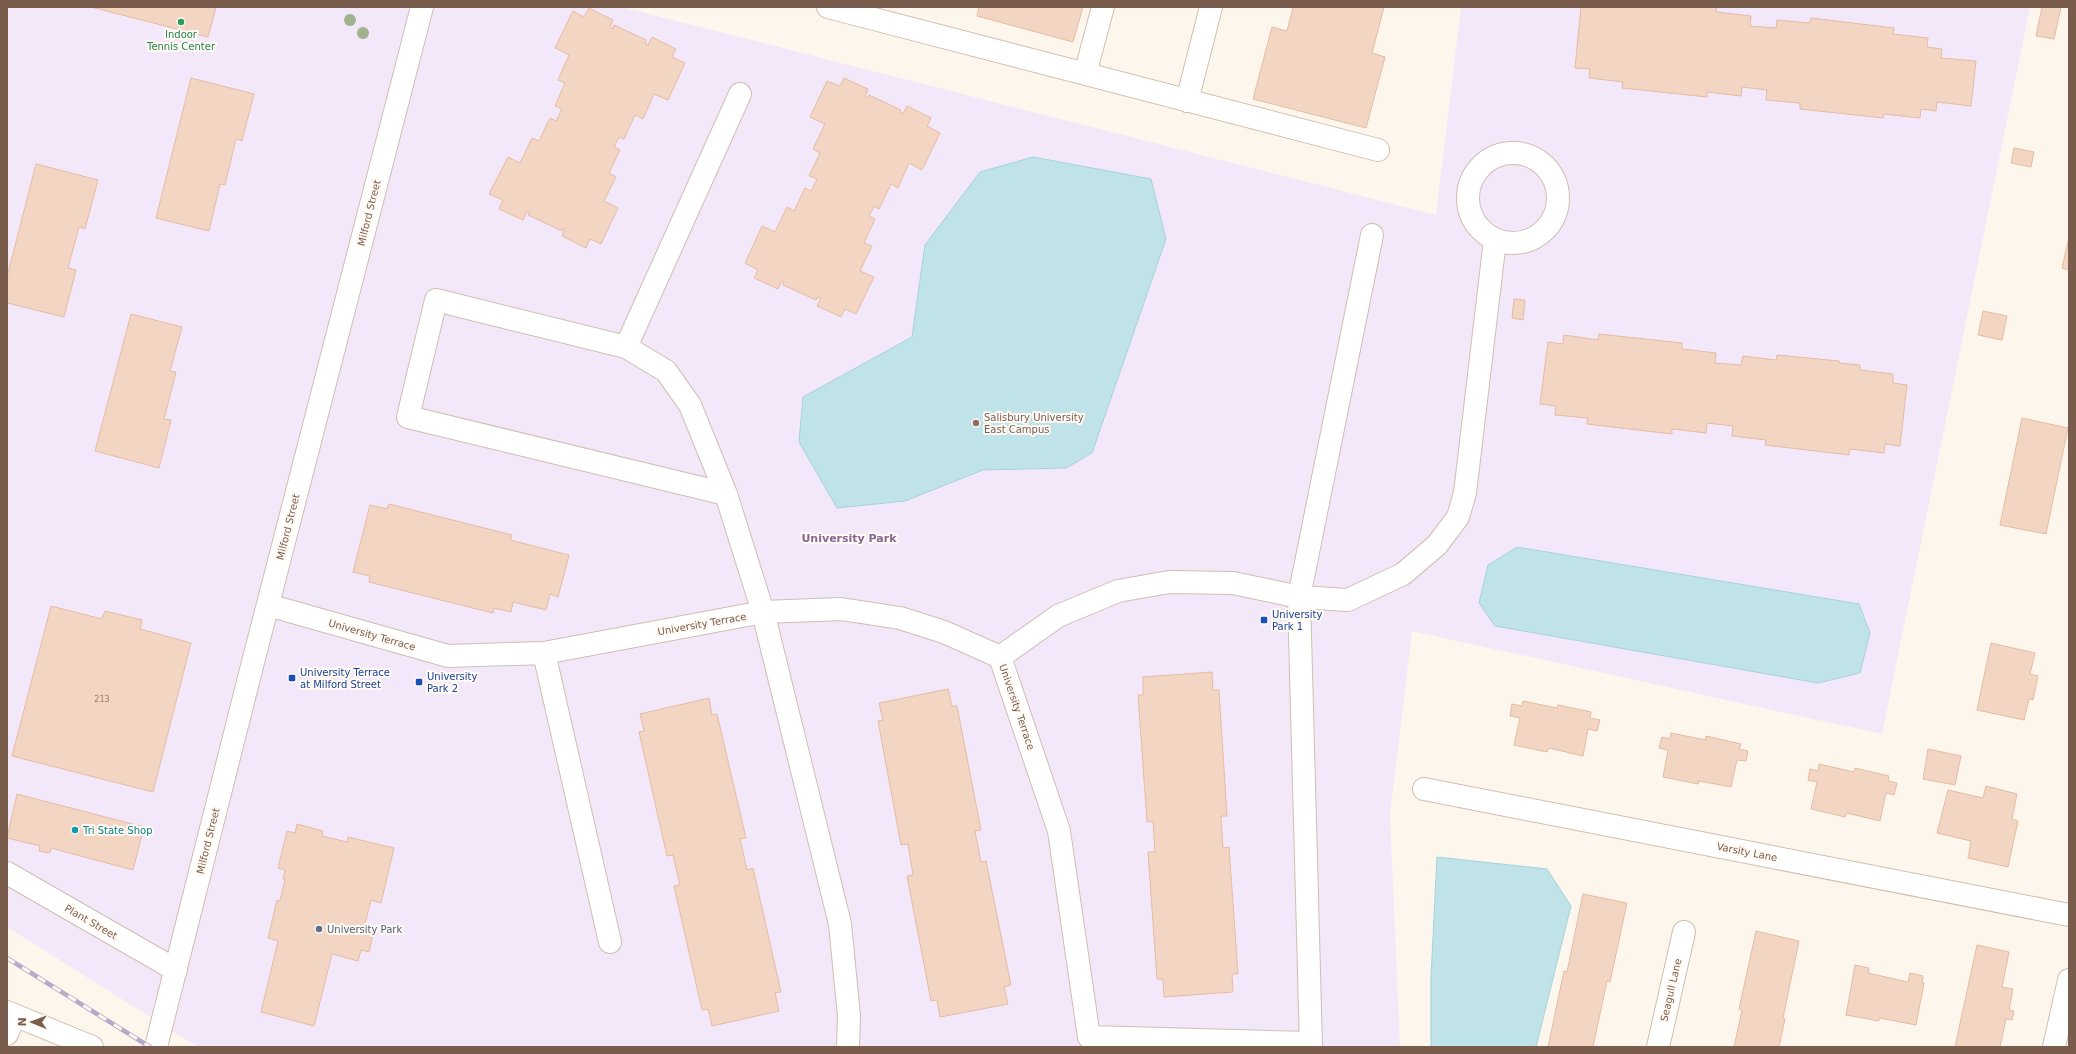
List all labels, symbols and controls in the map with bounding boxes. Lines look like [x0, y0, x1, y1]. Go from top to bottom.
marker: Indoor Tennis Center [176, 17, 186, 27]
place label: Indoor Tennis Center [146, 29, 216, 52]
street label: Milford Street [355, 179, 383, 247]
place label: Salisbury University East Campus [984, 412, 1084, 435]
marker: Salisbury University East Campus [971, 418, 981, 428]
street label: Milford Street [274, 493, 302, 561]
district label: University Park [801, 532, 897, 545]
place label: University Park 1 [1272, 609, 1323, 632]
street label: University Terrace [657, 611, 747, 637]
marker: University Park 1 [1259, 615, 1269, 625]
street label: University Terrace [327, 617, 417, 653]
street label: University Terrace [997, 663, 1037, 751]
place label: University Terrace at Milford Street [300, 667, 390, 690]
place label: University Park 2 [427, 671, 478, 694]
marker: University Terrace at Milford Street [287, 673, 297, 683]
marker: University Park 2 [414, 677, 424, 687]
house number: 213 [94, 695, 110, 704]
street label: Milford Street [194, 807, 222, 875]
marker: Tri State Shop [70, 825, 80, 835]
place label: Tri State Shop [82, 825, 153, 836]
street label: Varsity Lane [1716, 841, 1778, 863]
street label: Plant Street [63, 903, 119, 941]
marker: University Park [314, 924, 324, 934]
place label: University Park [327, 924, 402, 935]
street label: Seagull Lane [1658, 957, 1684, 1023]
north arrow [12, 1002, 52, 1042]
text: N [16, 1017, 29, 1027]

